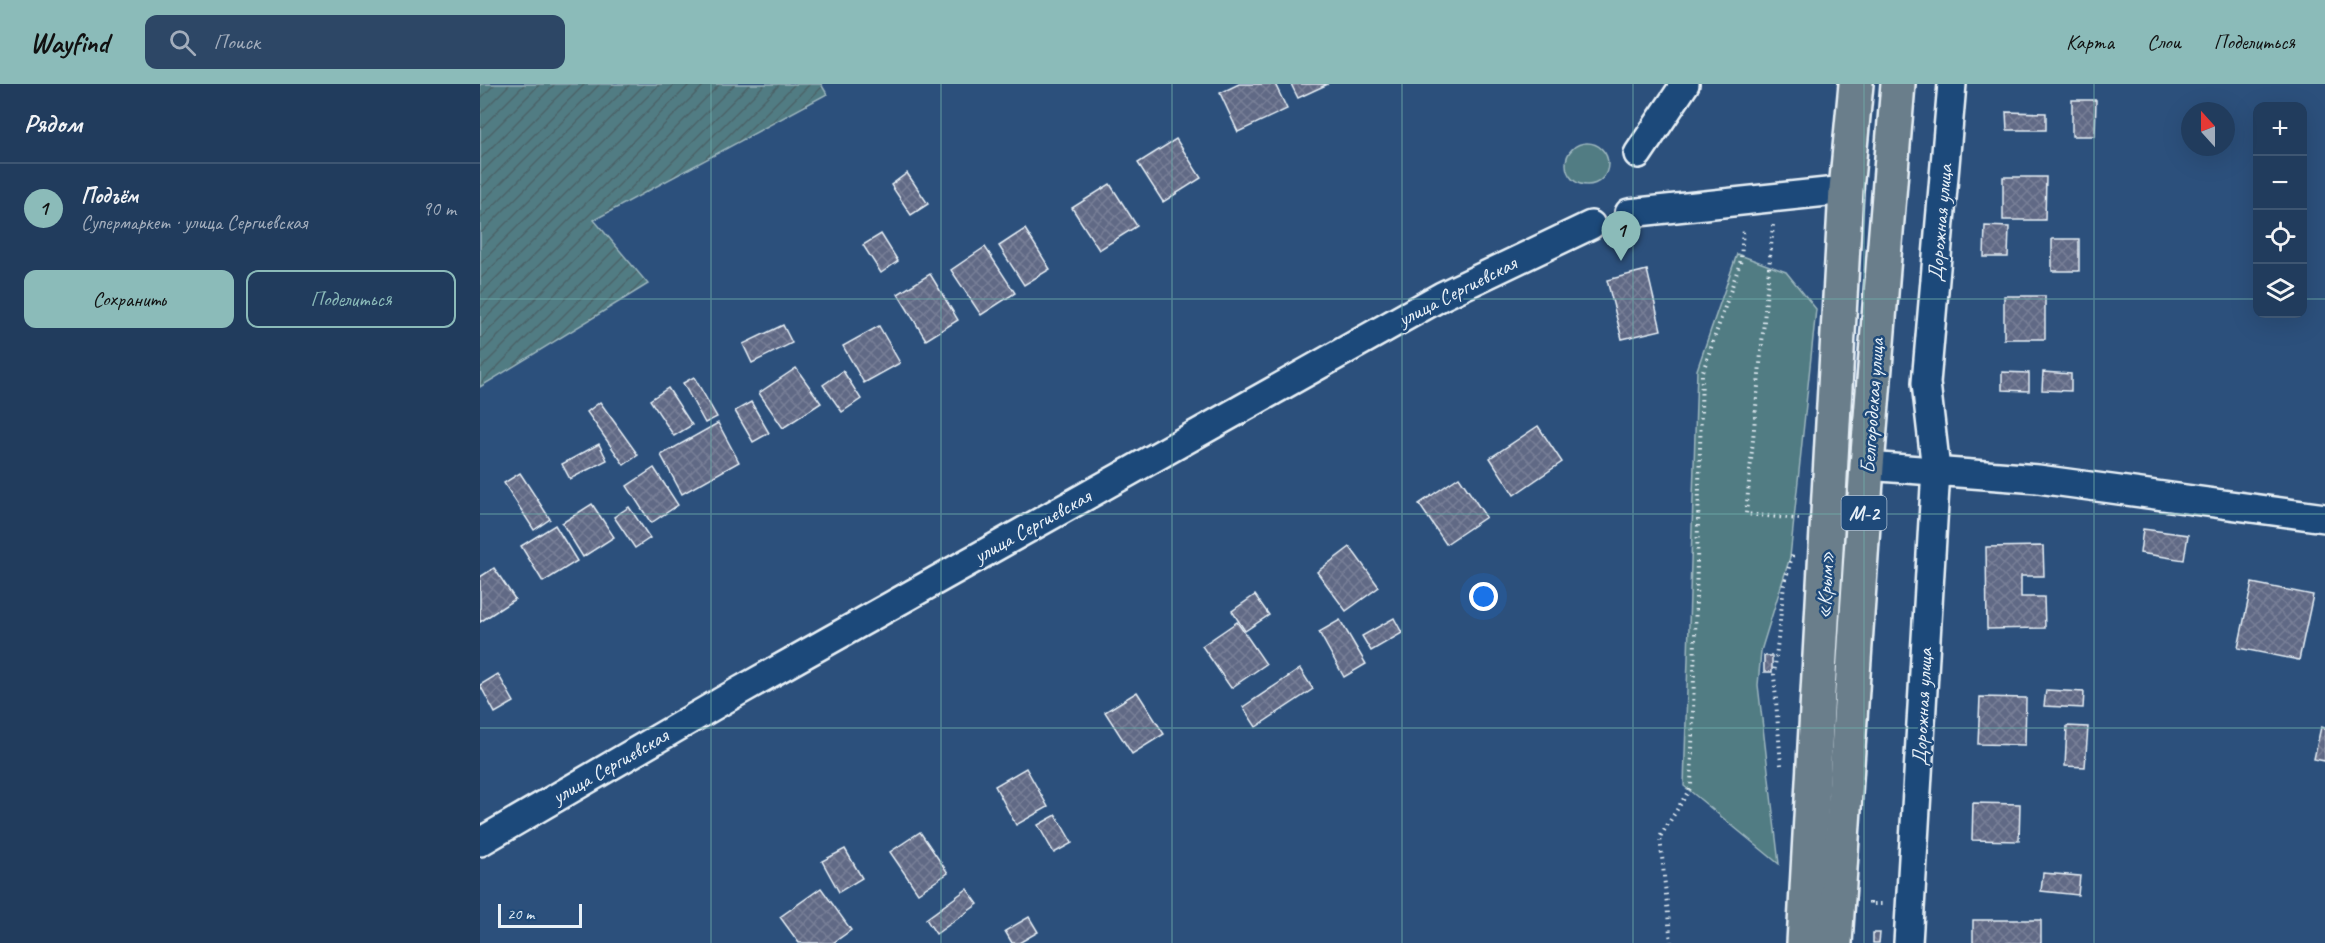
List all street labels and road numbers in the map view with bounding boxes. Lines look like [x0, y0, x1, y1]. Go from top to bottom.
street label: Дорожная улица [1922, 161, 1958, 283]
street label: улица Сергиевская [1392, 249, 1522, 333]
street label: Белгородская улица [1854, 336, 1890, 474]
street label: улица Сергиевская [967, 482, 1096, 570]
road number: М-2 [1842, 496, 1886, 530]
street label: «Крым» [1810, 550, 1840, 620]
street label: Дорожная улица [1906, 646, 1938, 767]
street label: улица Сергиевская [546, 722, 674, 811]

